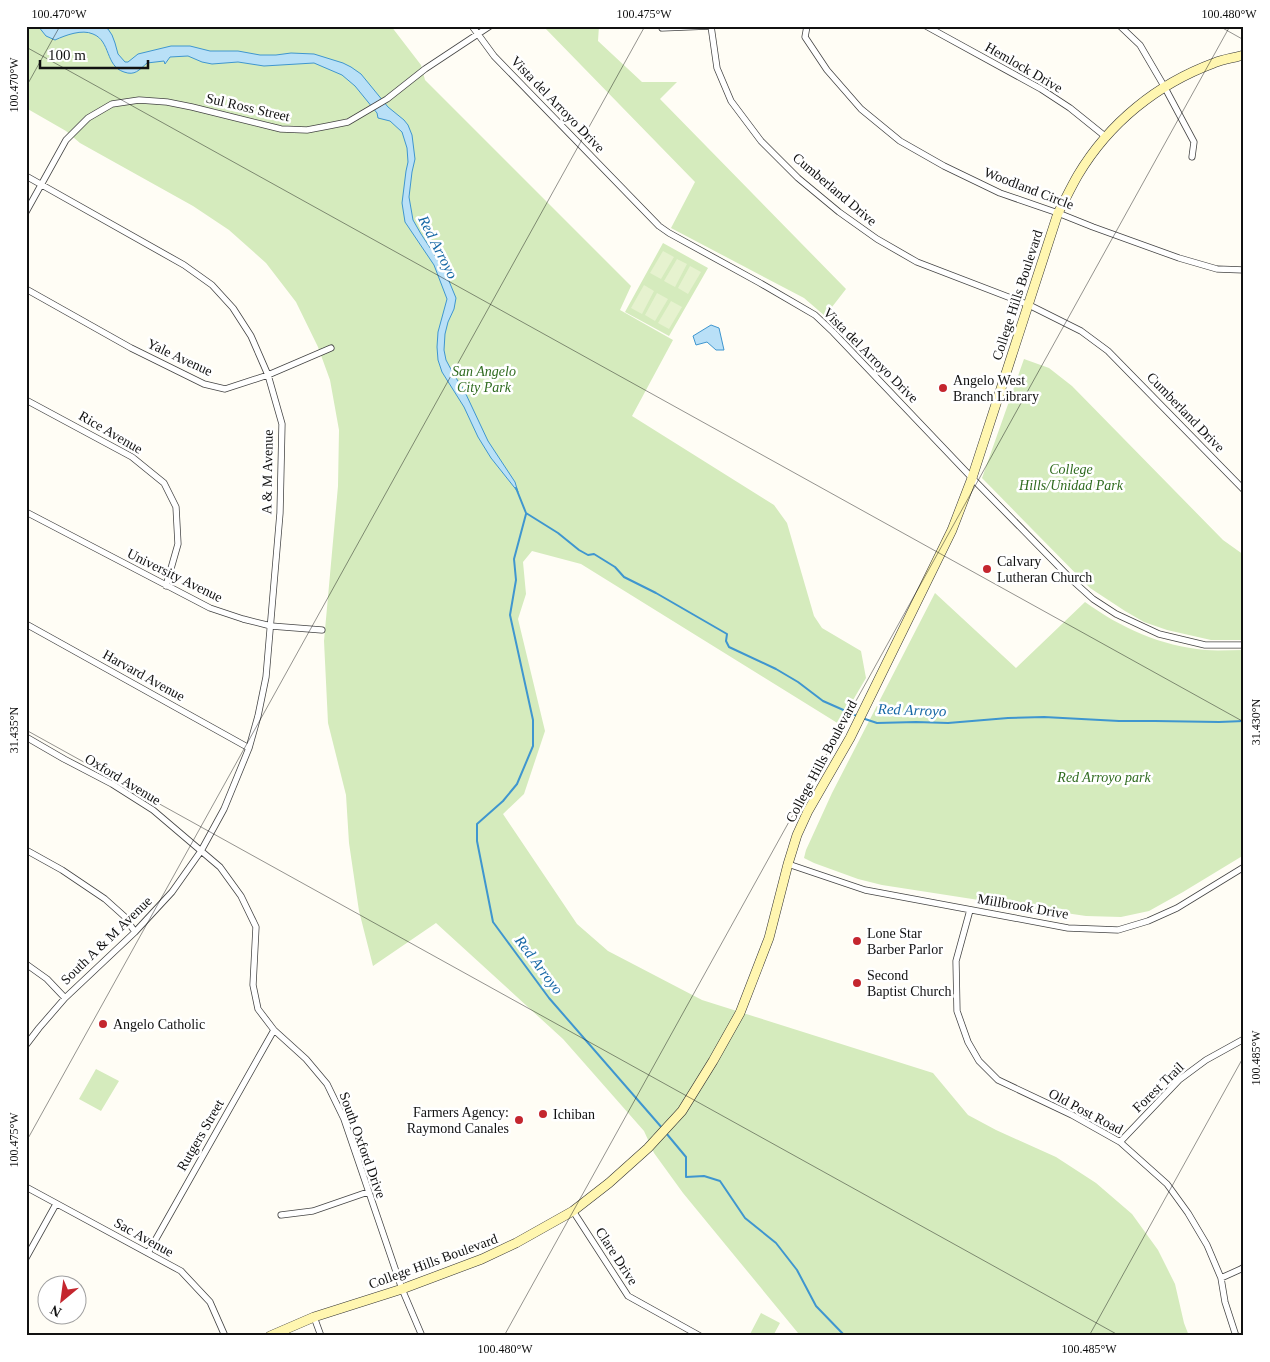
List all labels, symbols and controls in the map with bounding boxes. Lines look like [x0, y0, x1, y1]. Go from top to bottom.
text: 100.470°W [31, 7, 87, 21]
text: 100.475°W [616, 7, 672, 21]
text: 100.480°W [1201, 7, 1257, 21]
scale bar [40, 38, 148, 70]
street label: Hemlock Drive [982, 39, 1065, 96]
text: 100 m [48, 47, 86, 63]
street label: Vista del Arroyo Drive [508, 53, 607, 156]
text: 100.470°W [7, 57, 21, 113]
street label: Sul Ross Street [205, 91, 291, 124]
street label: Cumberland Drive [790, 150, 880, 229]
street label: Woodland Circle [982, 164, 1076, 212]
water label: Red Arroyo [415, 212, 461, 282]
street label: College Hills Boulevard [989, 228, 1046, 362]
street label: Vista del Arroyo Drive [820, 305, 921, 406]
street label: Yale Avenue [145, 336, 215, 379]
park label: San Angelo City Park [452, 364, 516, 395]
street label: Cumberland Drive [1144, 370, 1227, 455]
place label: Angelo West Branch Library [953, 373, 1039, 404]
marker: Angelo West Branch Library [937, 382, 949, 394]
street label: Rice Avenue [76, 408, 145, 457]
street label: A & M Avenue [259, 429, 276, 515]
park label: College Hills/Unidad Park [1018, 462, 1124, 493]
street label: University Avenue [125, 546, 225, 605]
place label: Calvary Lutheran Church [997, 554, 1092, 585]
marker: Calvary Lutheran Church [981, 563, 993, 575]
street label: Harvard Avenue [100, 647, 187, 704]
street label: College Hills Boulevard [783, 698, 860, 825]
text: 31.430°N [1249, 698, 1263, 745]
water label: Red Arroyo [876, 701, 947, 719]
text: 31.435°N [7, 706, 21, 753]
street label: Oxford Avenue [82, 751, 163, 808]
park label: Red Arroyo park [1056, 770, 1151, 785]
street label: Millbrook Drive [976, 891, 1070, 922]
street label: South A & M Avenue [58, 893, 155, 988]
place label: Lone Star Barber Parlor [867, 926, 943, 957]
water label: Red Arroyo [511, 932, 566, 998]
marker: Lone Star Barber Parlor [851, 935, 863, 947]
place label: Second Baptist Church [867, 968, 951, 999]
marker: Second Baptist Church [851, 977, 863, 989]
place label: Angelo Catholic [113, 1017, 205, 1032]
marker: Angelo Catholic [97, 1018, 109, 1030]
text: 100.485°W [1249, 1030, 1263, 1086]
street label: Forest Trail [1130, 1059, 1187, 1115]
street label: Old Post Road [1046, 1086, 1125, 1137]
street label: South Oxford Drive [336, 1090, 389, 1200]
street label: Rutgers Street [174, 1097, 227, 1174]
place label: Farmers Agency: Raymond Canales [407, 1105, 509, 1136]
place label: Ichiban [553, 1107, 595, 1122]
marker: Ichiban [537, 1108, 549, 1120]
text: 100.475°W [7, 1112, 21, 1168]
marker: Farmers Agency: Raymond Canales [513, 1114, 525, 1126]
street label: Sac Avenue [111, 1215, 176, 1260]
street label: Clare Drive [592, 1225, 641, 1288]
street label: College Hills Boulevard [367, 1231, 500, 1292]
north arrow [38, 1274, 88, 1324]
text: N [48, 1302, 64, 1320]
text: 100.480°W [477, 1342, 533, 1356]
text: 100.485°W [1061, 1342, 1117, 1356]

